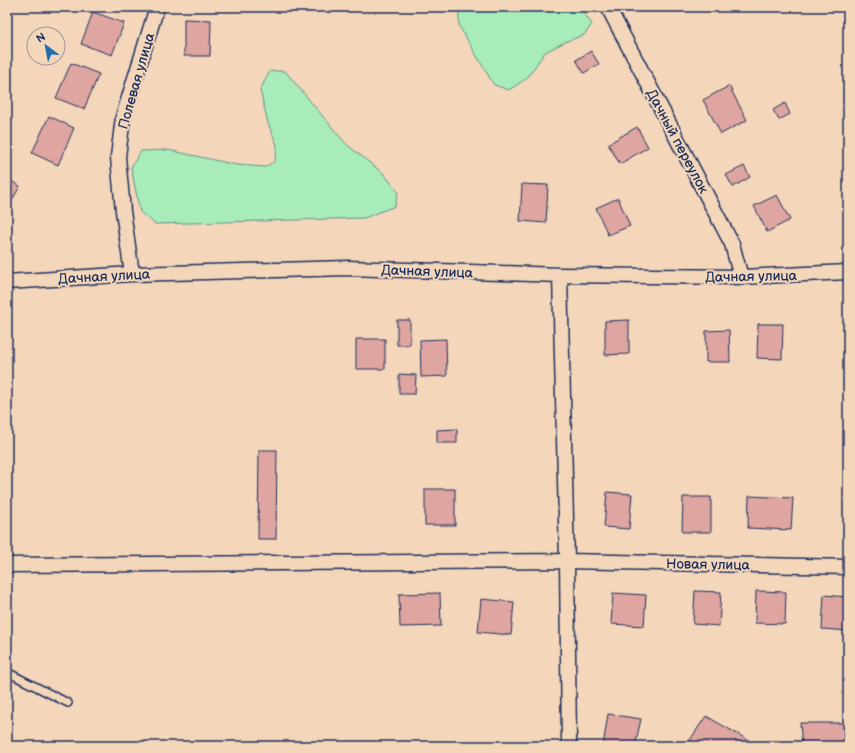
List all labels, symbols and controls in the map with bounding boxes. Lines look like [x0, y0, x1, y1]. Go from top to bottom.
north arrow [26, 26, 66, 66]
text: N [34, 30, 48, 46]
street label: Полевая улица [115, 30, 159, 131]
street label: Дачный переулок [643, 86, 713, 197]
street label: Дачная улица [381, 261, 474, 282]
street label: Дачная улица [58, 266, 151, 287]
street label: Дачная улица [705, 267, 798, 286]
street label: Новая улица [666, 555, 751, 574]

